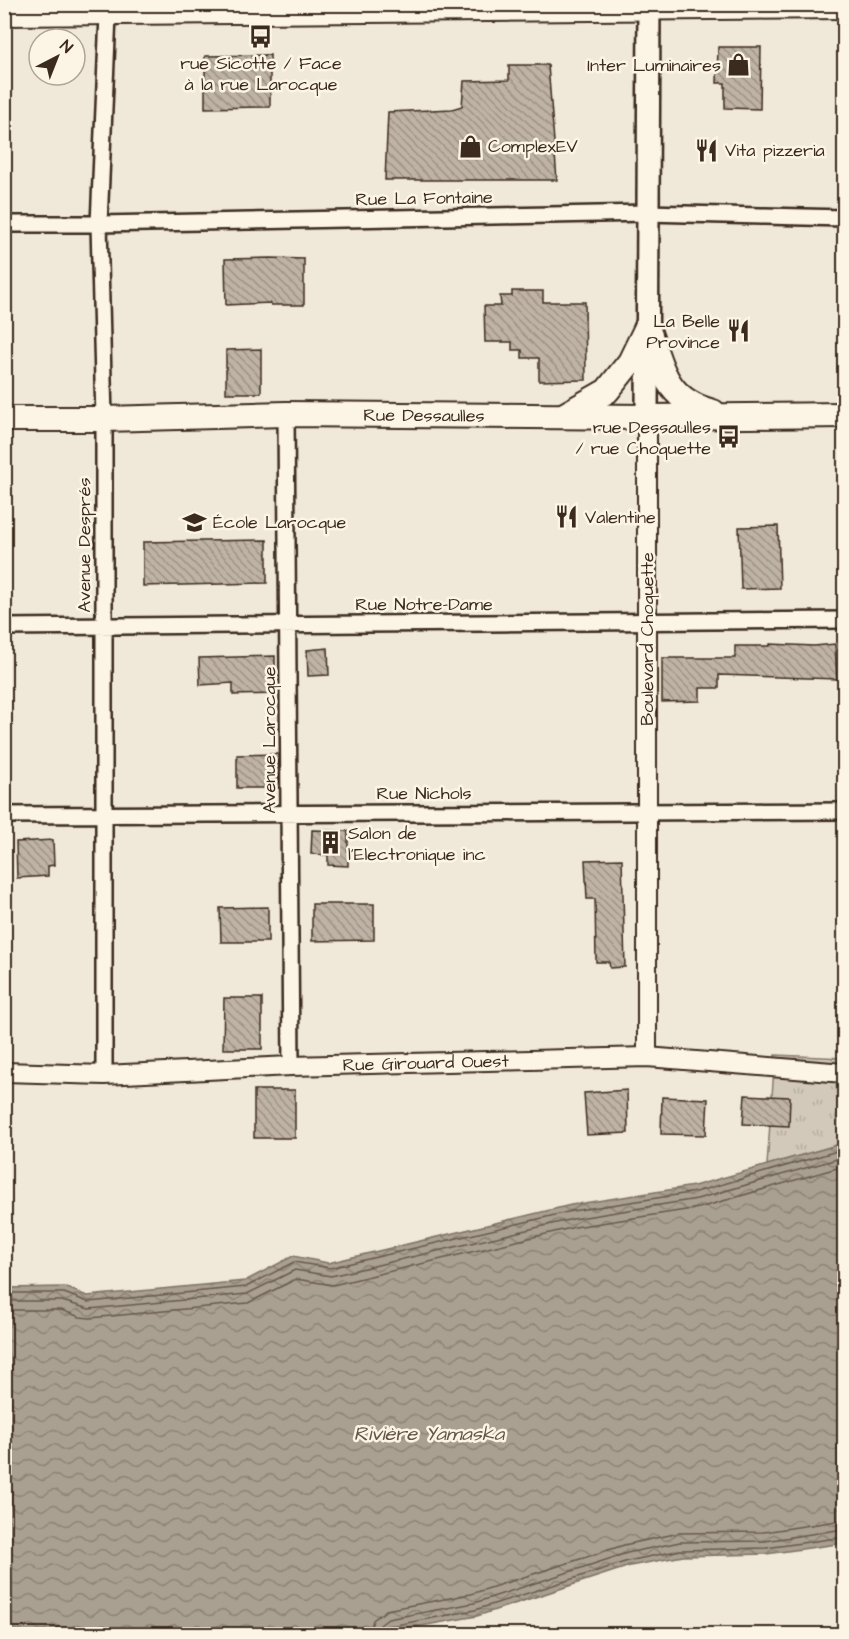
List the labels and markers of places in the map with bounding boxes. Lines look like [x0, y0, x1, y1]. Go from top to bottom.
bus stop icon: rue Sicotte / Face à la rue Larocque [248, 24, 274, 50]
place label: rue Sicotte / Face à la rue Larocque [180, 51, 342, 97]
shop icon: Inter Luminaires [726, 52, 752, 78]
place label: Inter Luminaires [587, 53, 721, 78]
shop icon: ComplexEV [457, 133, 483, 159]
place label: ComplexEV [488, 134, 578, 159]
restaurant icon: Vita pizzeria [694, 137, 720, 163]
place label: Vita pizzeria [725, 138, 825, 163]
place label: La Belle Province [646, 309, 720, 355]
restaurant icon: La Belle Province [725, 318, 751, 344]
place label: rue Dessaulles / rue Choquette [575, 415, 711, 461]
bus stop icon: rue Dessaulles / rue Choquette [716, 424, 742, 450]
restaurant icon: Valentine [554, 504, 580, 530]
place label: Valentine [585, 505, 656, 530]
school or university icon: École Larocque [182, 509, 208, 535]
place label: École Larocque [213, 510, 346, 535]
place label: Salon de l'Electronique inc [348, 821, 486, 867]
building icon: Salon de l'Electronique inc [317, 830, 343, 856]

